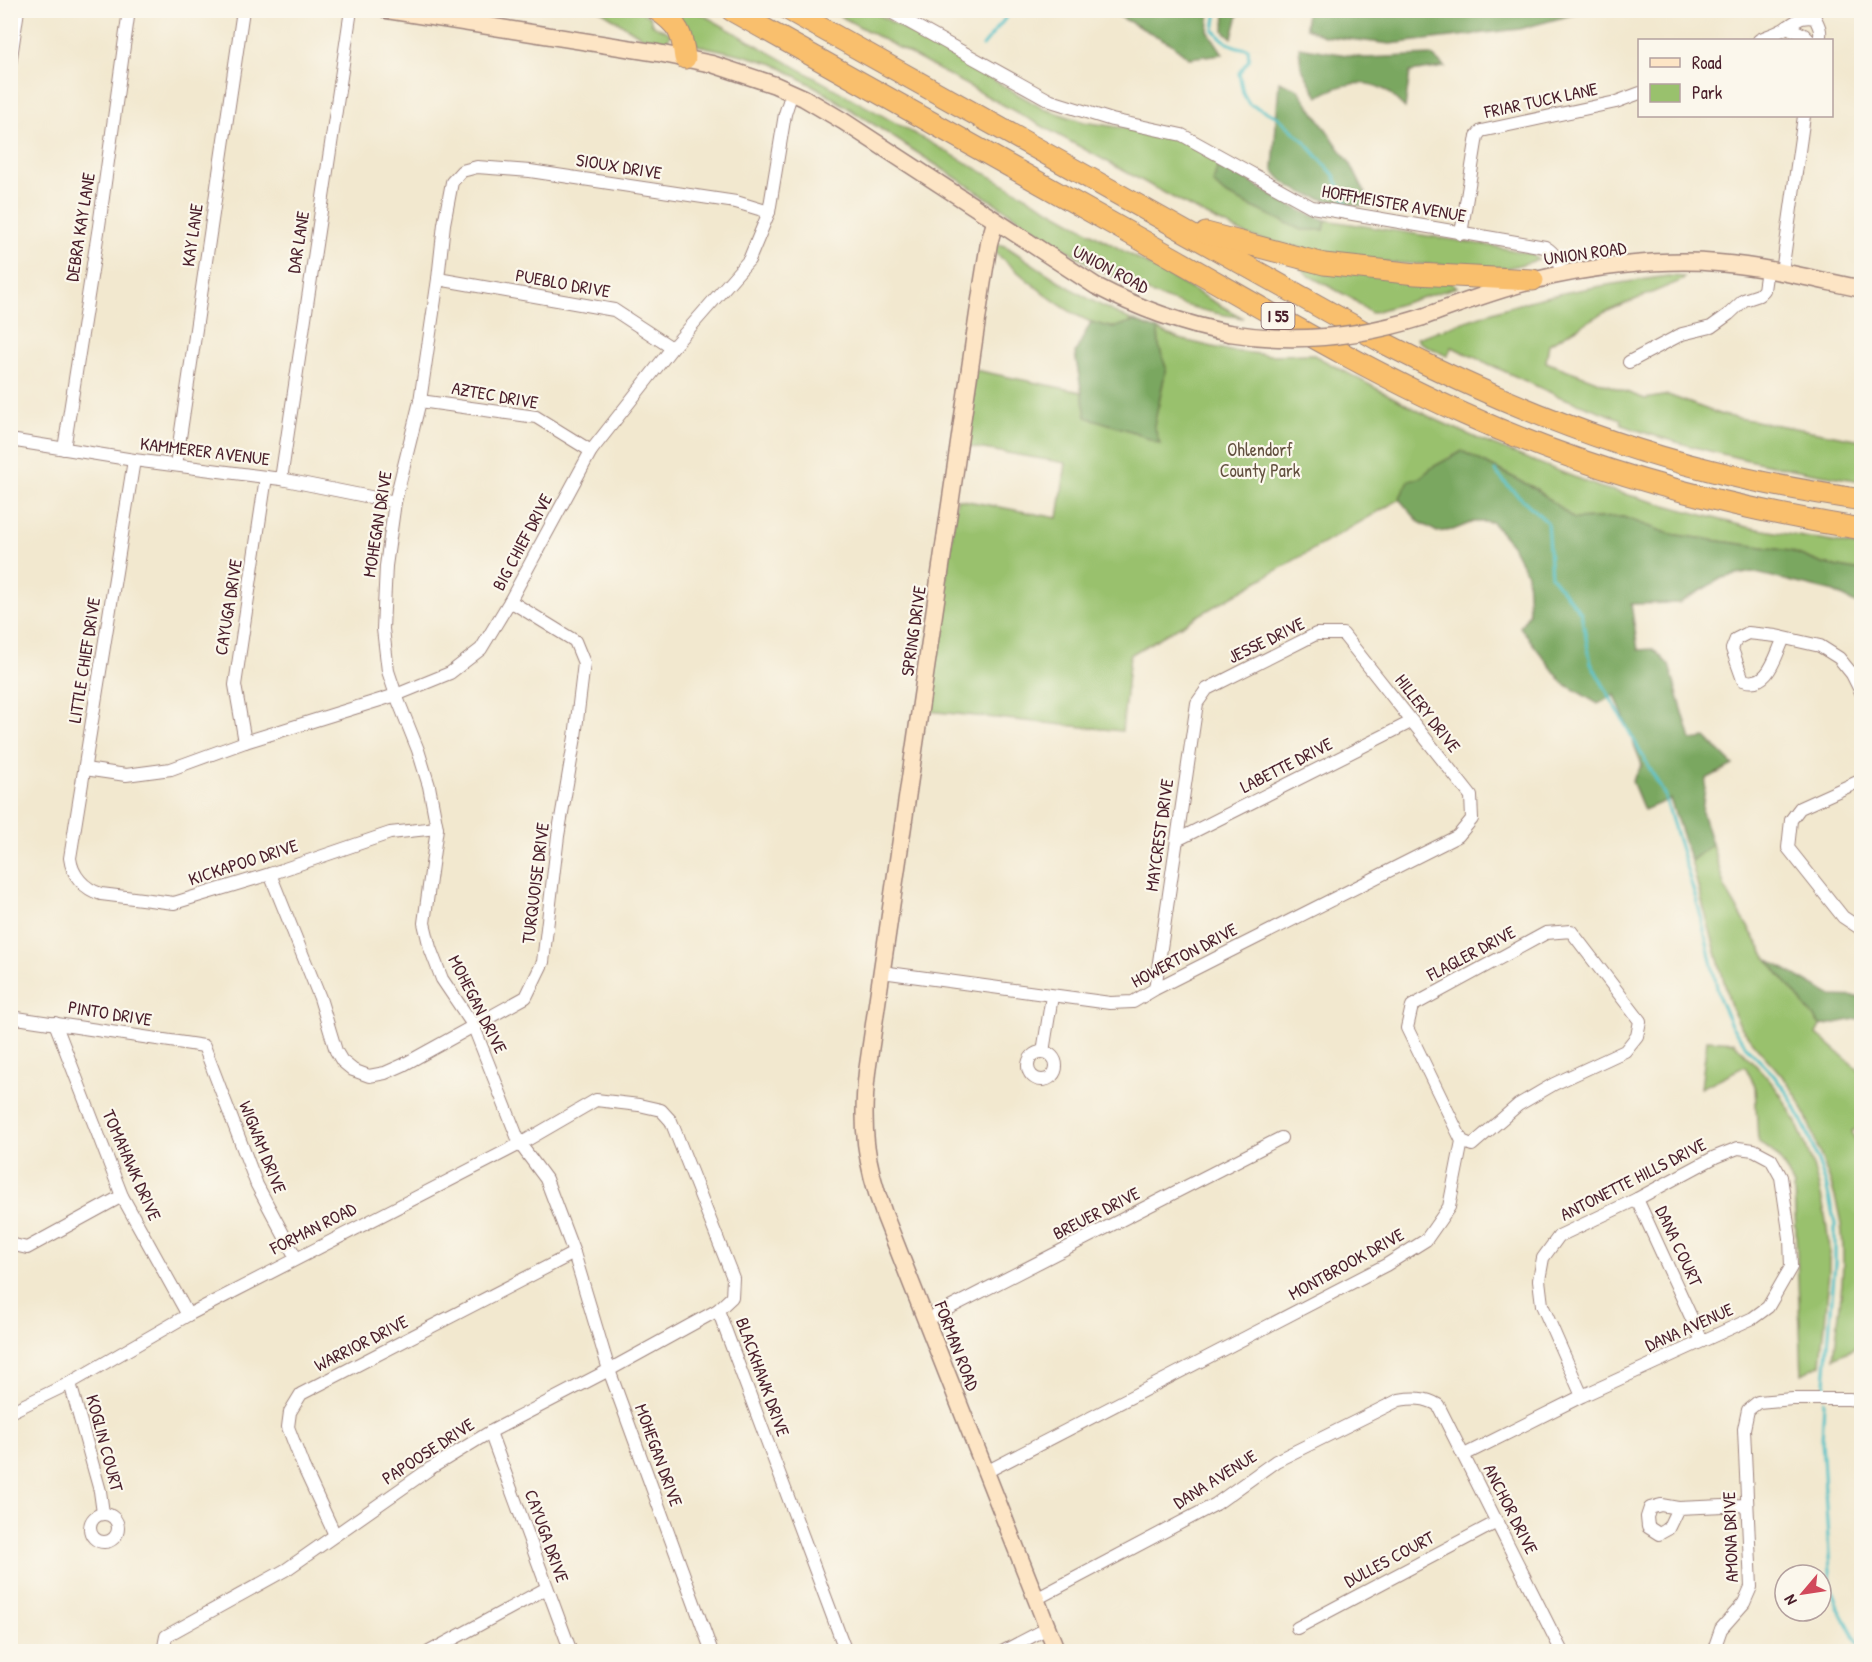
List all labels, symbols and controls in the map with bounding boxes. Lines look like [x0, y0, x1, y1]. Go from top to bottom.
legend [1638, 39, 1833, 117]
text: Road [1692, 50, 1722, 75]
street label: FRIAR TUCK LANE [1481, 76, 1600, 124]
text: Park [1692, 80, 1723, 105]
street label: SIOUX DRIVE [574, 147, 664, 185]
street label: DEBRA KAY LANE [59, 171, 101, 283]
street label: HOFFMEISTER AVENUE [1320, 178, 1468, 228]
street label: KAY LANE [175, 202, 209, 268]
street label: DAR LANE [281, 209, 315, 275]
street label: UNION ROAD [1542, 235, 1628, 271]
street label: UNION ROAD [1069, 238, 1154, 300]
street label: PUEBLO DRIVE [514, 262, 612, 304]
road number: I 55 [1262, 303, 1294, 329]
street label: AZTEC DRIVE [450, 375, 540, 415]
street label: KAMMERER AVENUE [139, 431, 271, 471]
park label: Ohlendorf County Park [1220, 437, 1301, 483]
street label: MOHEGAN DRIVE [356, 469, 398, 579]
street label: BIG CHIEF DRIVE [486, 489, 558, 595]
street label: CAYUGA DRIVE [208, 557, 248, 657]
street label: SPRING DRIVE [894, 584, 932, 678]
street label: LITTLE CHIEF DRIVE [62, 595, 106, 725]
street label: JESSE DRIVE [1224, 611, 1308, 669]
street label: HILLERY DRIVE [1389, 669, 1467, 757]
street label: LABETTE DRIVE [1236, 731, 1336, 799]
street label: MAYCREST DRIVE [1139, 777, 1179, 893]
street label: TURQUOISE DRIVE [515, 821, 555, 945]
street label: KICKAPOO DRIVE [185, 833, 301, 891]
street label: HOWERTON DRIVE [1127, 917, 1241, 993]
street label: FLAGLER DRIVE [1421, 919, 1520, 987]
street label: MOHEGAN DRIVE [443, 951, 514, 1057]
street label: PINTO DRIVE [67, 994, 154, 1032]
street label: WIGWAM DRIVE [233, 1097, 293, 1197]
street label: TOMAHAWK DRIVE [96, 1106, 168, 1224]
street label: ANTONETTE HILLS DRIVE [1556, 1131, 1710, 1227]
street label: BREUER DRIVE [1048, 1180, 1144, 1246]
street label: FORMAN ROAD [265, 1195, 361, 1261]
street label: DANA COURT [1649, 1202, 1709, 1291]
street label: MONTBROOK DRIVE [1284, 1222, 1408, 1306]
street label: DANA AVENUE [1641, 1296, 1737, 1358]
street label: FORMAN ROAD [928, 1297, 986, 1395]
street label: WARRIOR DRIVE [310, 1309, 412, 1377]
street label: BLACKHAWK DRIVE [730, 1314, 796, 1440]
street label: KOGLIN COURT [80, 1392, 130, 1495]
street label: MOHEGAN DRIVE [629, 1400, 689, 1510]
street label: PAPOOSE DRIVE [377, 1412, 479, 1490]
street label: DANA AVENUE [1168, 1443, 1262, 1515]
street label: ANCHOR DRIVE [1478, 1460, 1544, 1558]
street label: CAYUGA DRIVE [519, 1486, 575, 1586]
street label: AMONA DRIVE [1716, 1491, 1744, 1583]
street label: DULLES COURT [1340, 1525, 1439, 1593]
north arrow [1773, 1563, 1833, 1623]
text: N [1778, 1591, 1802, 1609]

